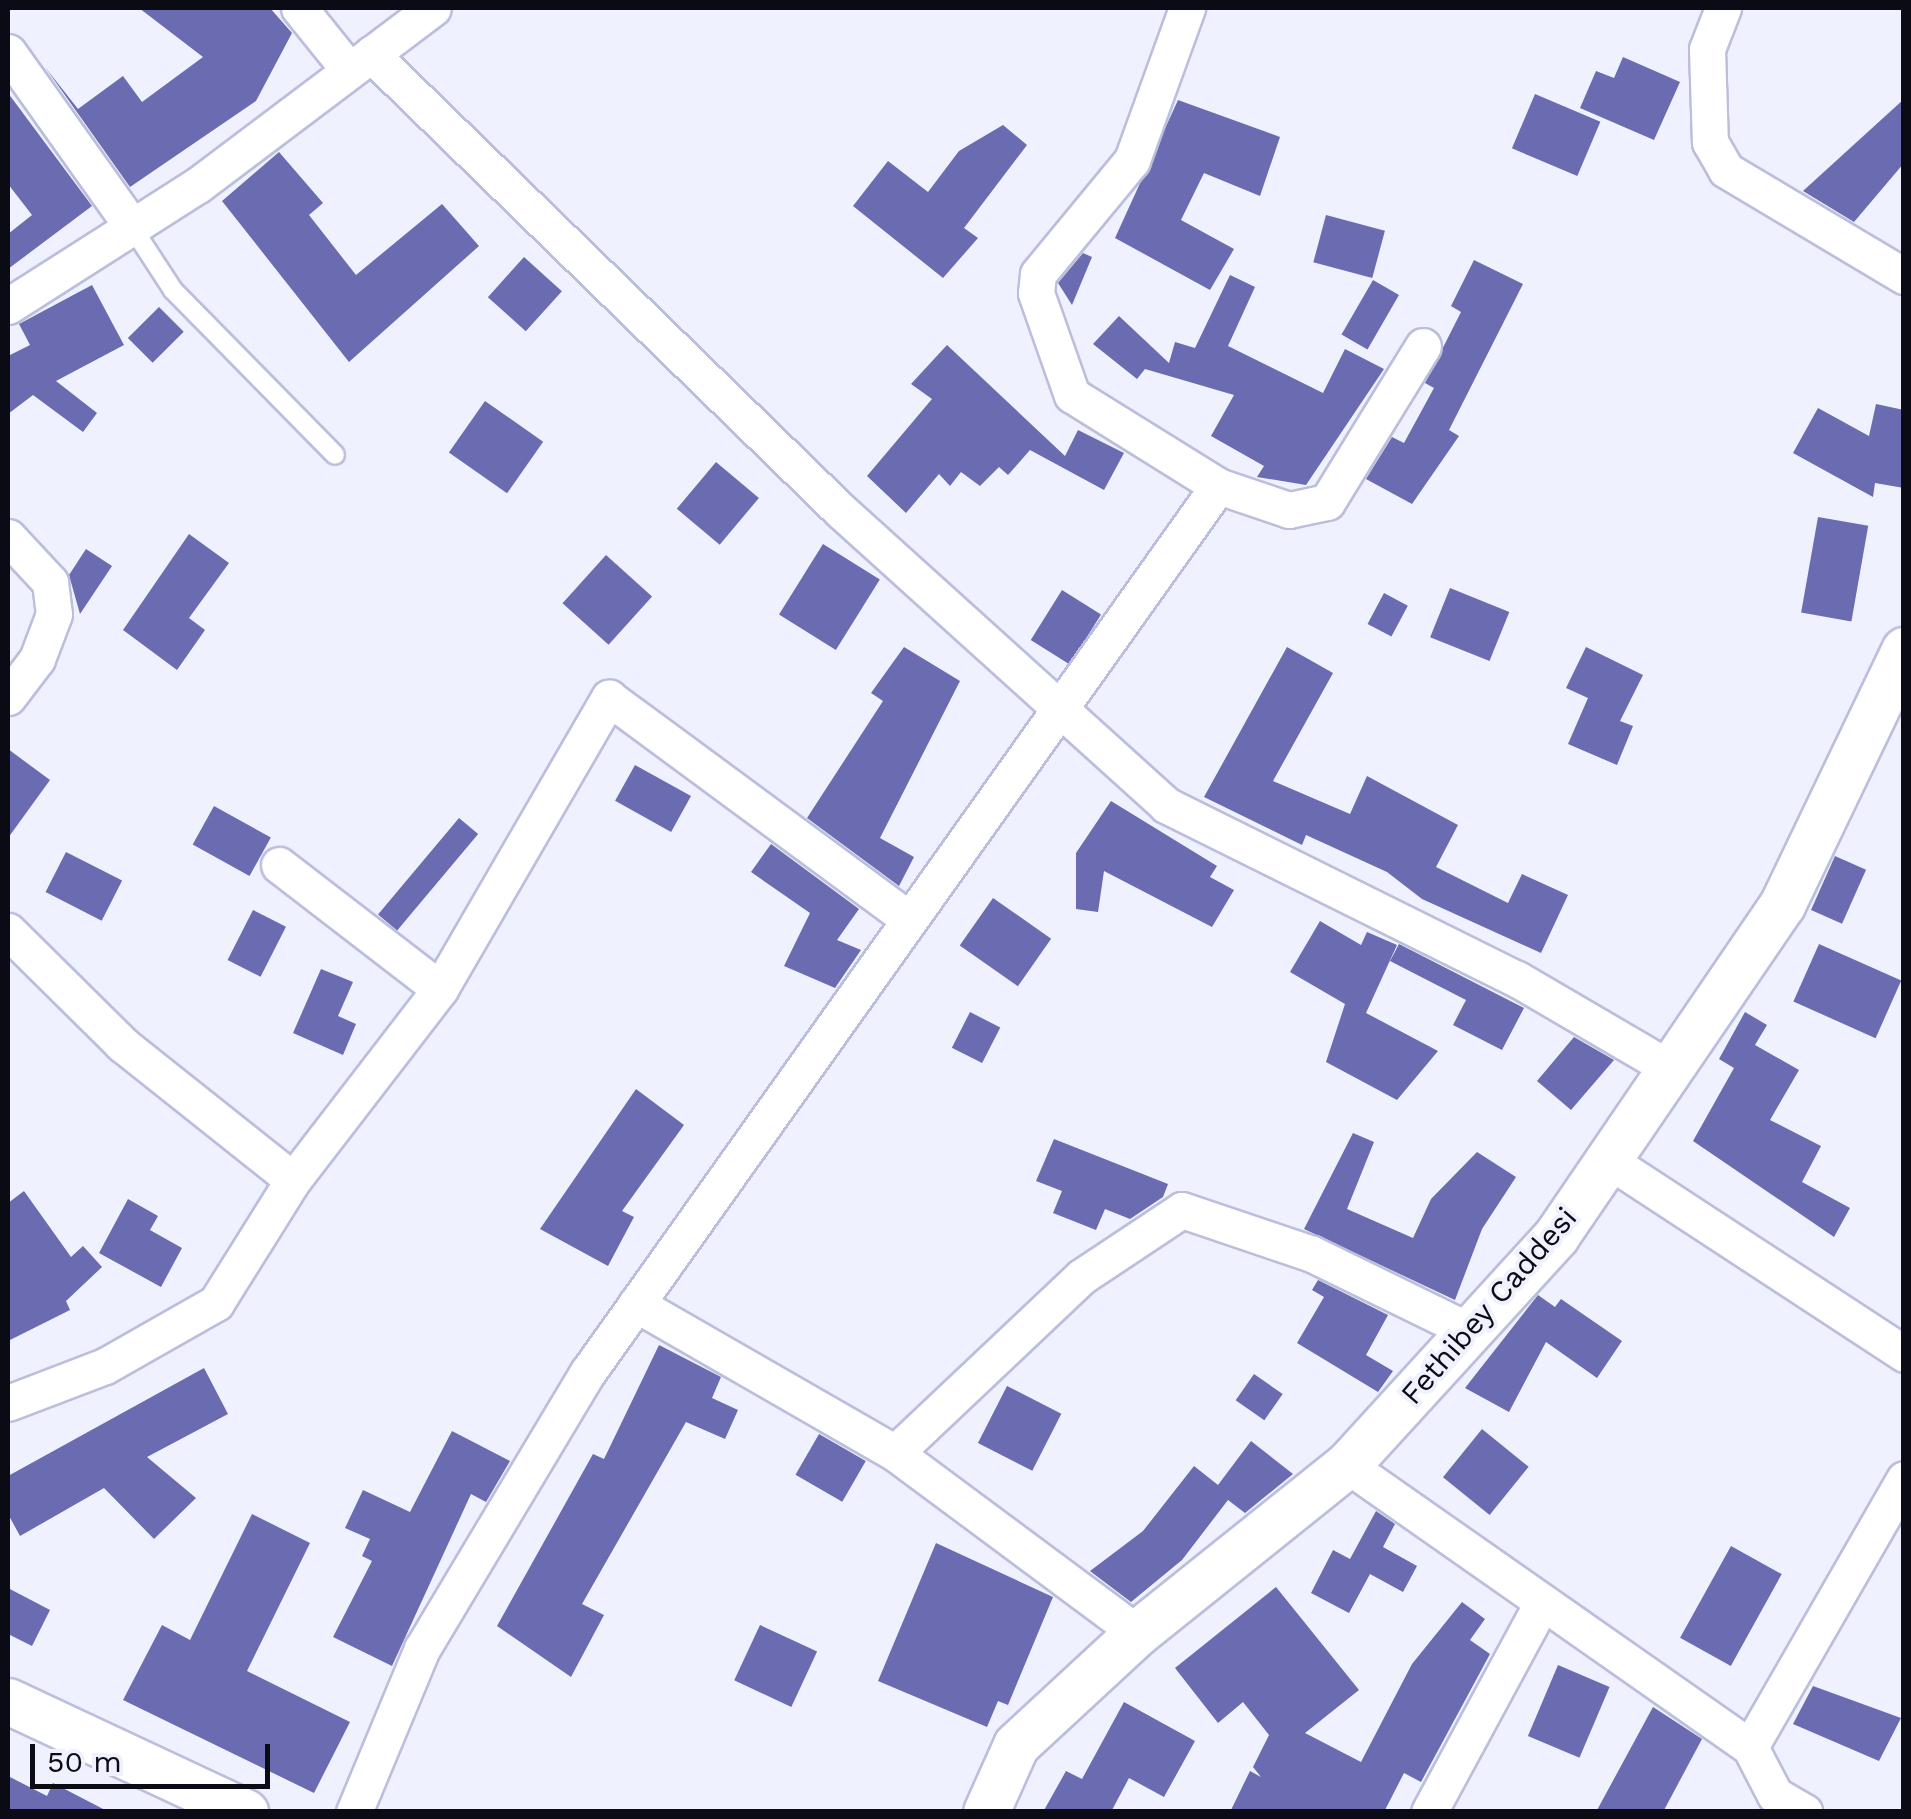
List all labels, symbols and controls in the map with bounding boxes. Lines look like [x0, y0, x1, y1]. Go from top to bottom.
street label: Fethibey Caddesi [1393, 1200, 1585, 1412]
scale bar [35, 1724, 275, 1786]
text: 50 m [47, 1744, 122, 1779]

